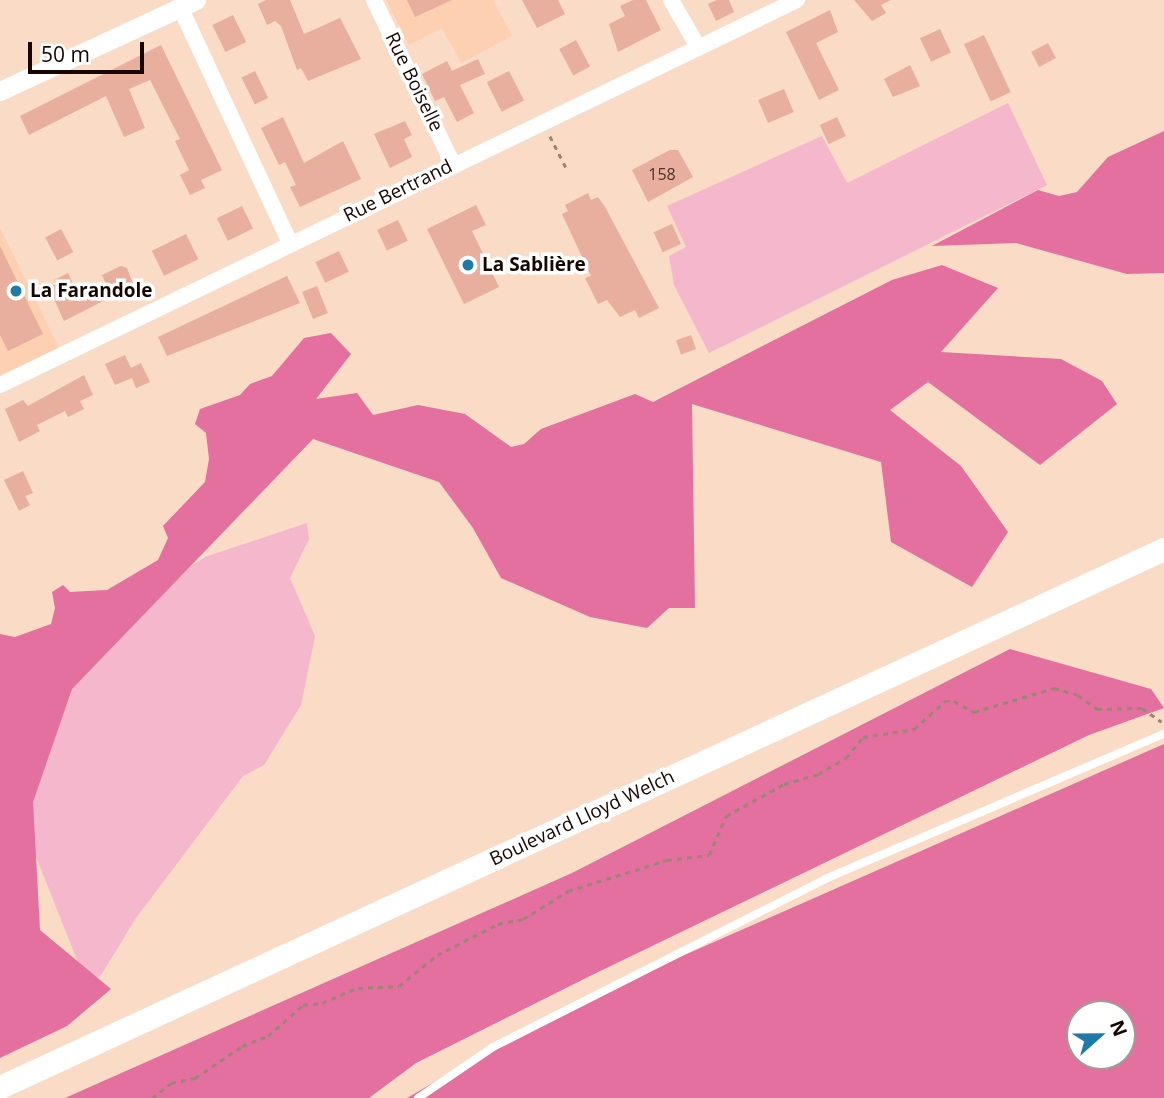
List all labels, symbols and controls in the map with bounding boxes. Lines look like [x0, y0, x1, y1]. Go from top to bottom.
scale bar [32, 28, 147, 72]
street label: Rue Boiselle [380, 29, 448, 135]
text: 50 m [41, 40, 90, 68]
street label: Rue Bertrand [340, 155, 456, 227]
house number: 158 [648, 164, 676, 184]
place label: La Sablière [482, 254, 586, 276]
marker: La Sablière [460, 257, 476, 273]
place label: La Farandole [30, 280, 152, 302]
marker: La Farandole [8, 283, 24, 299]
street label: Boulevard Lloyd Welch [486, 765, 678, 871]
north arrow [1066, 1000, 1136, 1070]
text: N [1104, 1016, 1134, 1040]

